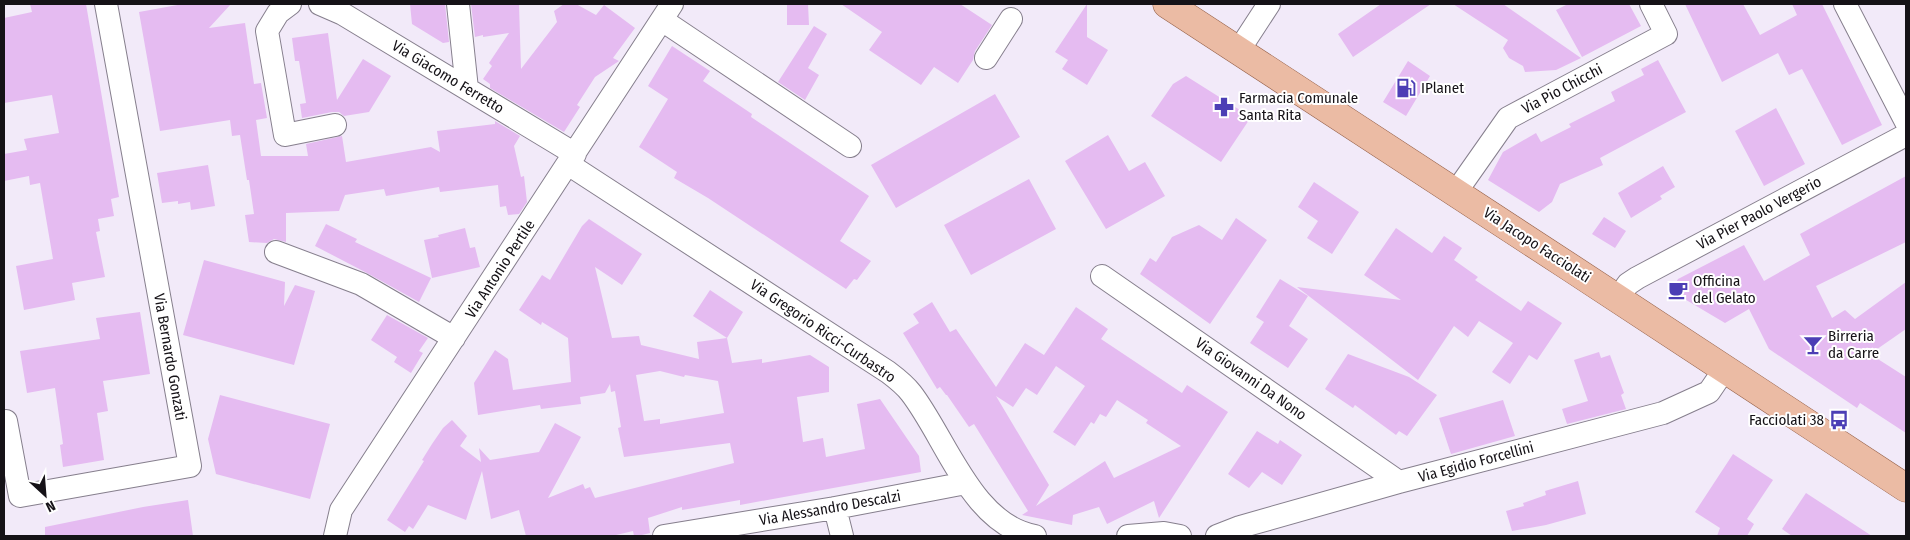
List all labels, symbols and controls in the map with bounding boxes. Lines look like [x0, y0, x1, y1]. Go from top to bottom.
street label: Via Giacomo Ferretto [389, 36, 507, 118]
street label: Via Pio Chicchi [1519, 60, 1605, 118]
fuel station icon: IPlanet [1395, 77, 1417, 99]
place label: IPlanet [1421, 79, 1464, 97]
place label: Farmacia Comunale Santa Rita [1239, 89, 1358, 124]
pharmacy icon: Farmacia Comunale Santa Rita [1213, 96, 1235, 118]
street label: Via Pier Paolo Vergerio [1694, 172, 1824, 253]
street label: Via Jacopo Facciolati [1480, 204, 1594, 286]
street label: Via Antonio Pertile [461, 216, 539, 322]
place label: Officina del Gelato [1693, 272, 1756, 307]
street label: Via Gregorio Ricci-Curbastro [747, 276, 899, 387]
cafe icon: Officina del Gelato [1667, 279, 1689, 301]
street label: Via Bernardo Gonzati [150, 292, 190, 422]
place label: Birreria da Carre [1828, 327, 1879, 362]
street label: Via Giovanni Da Nono [1192, 334, 1310, 424]
bar icon: Birreria da Carre [1802, 334, 1824, 356]
bus stop icon: Facciolati 38 [1828, 409, 1850, 431]
place label: Facciolati 38 [1749, 411, 1824, 429]
street label: Via Egidio Forcellini [1416, 438, 1536, 486]
north arrow [20, 470, 70, 520]
street label: Via Alessandro Descalzi [758, 487, 902, 529]
text: N [43, 497, 58, 516]

